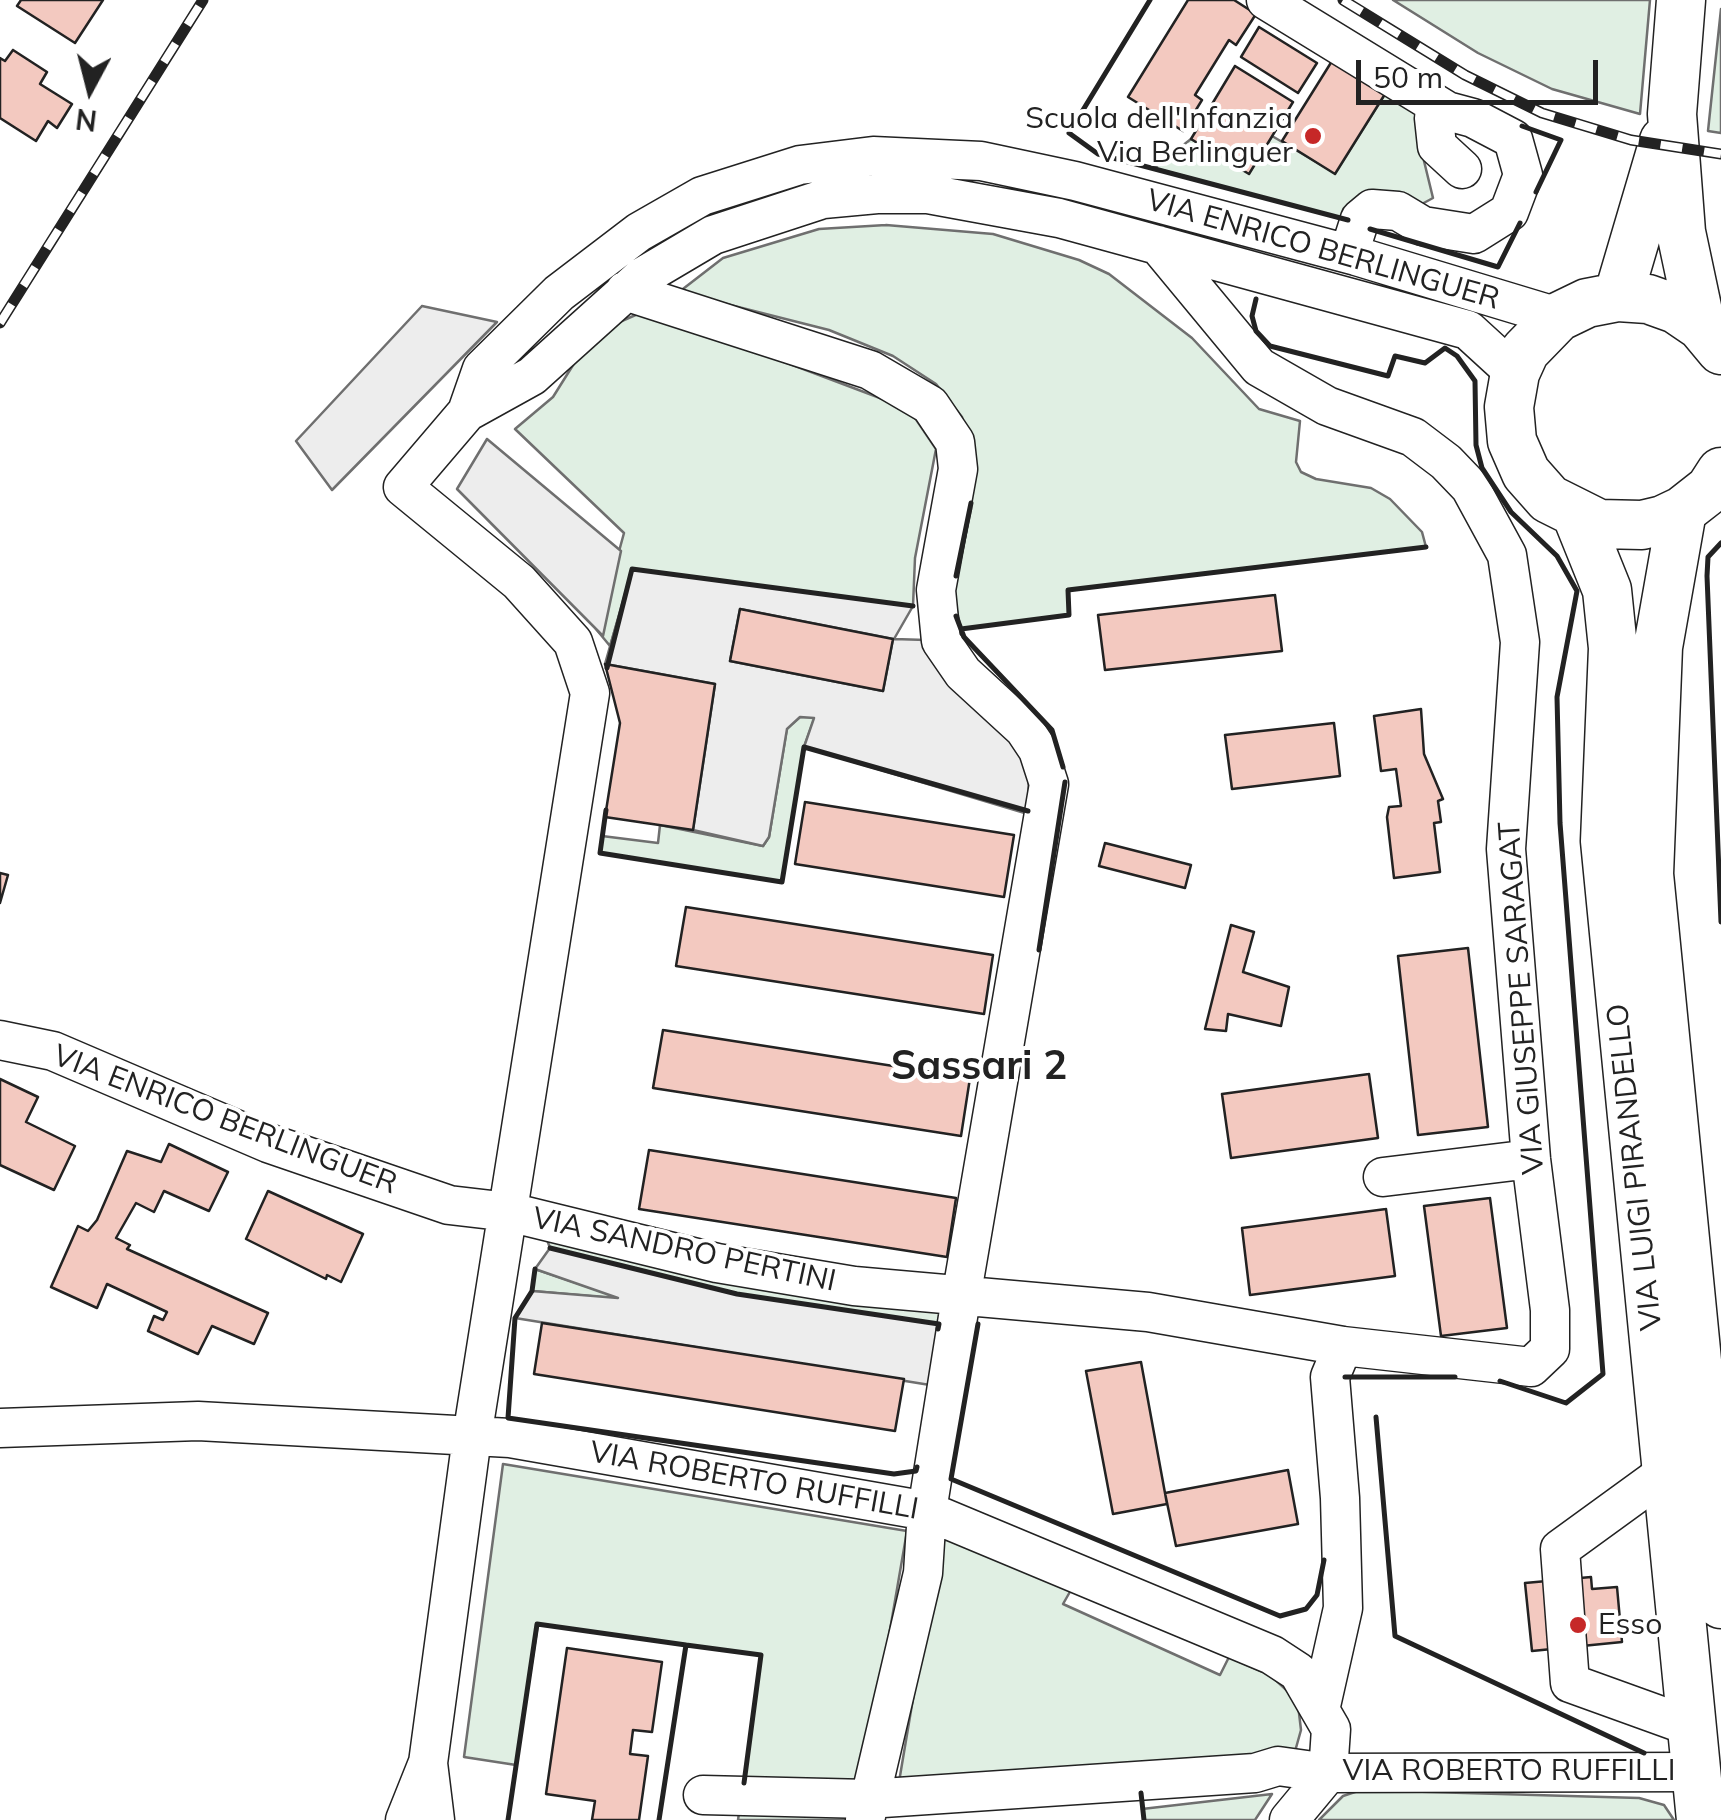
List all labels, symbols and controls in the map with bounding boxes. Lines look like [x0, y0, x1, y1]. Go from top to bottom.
north arrow [40, 40, 140, 140]
scale bar [1361, 40, 1604, 102]
text: 50 m [1373, 58, 1443, 96]
place label: Scuola dell'Infanzia Via Berlinguer [1025, 101, 1293, 172]
text: N [74, 102, 99, 139]
marker: Scuola dell'Infanzia Via Berlinguer [1302, 125, 1324, 147]
street label: VIA ENRICO BERLINGUER [1142, 182, 1504, 318]
street label: VIA GIUSEPPE SARAGAT [1492, 820, 1552, 1176]
street label: VIA LUIGI PIRANDELLO [1600, 1002, 1670, 1332]
street label: VIA ENRICO BERLINGUER [48, 1038, 402, 1202]
district label: Sassari 2 [891, 1043, 1067, 1091]
street label: VIA SANDRO PERTINI [529, 1200, 839, 1300]
street label: VIA ROBERTO RUFFILLI [587, 1434, 921, 1528]
place label: Esso [1598, 1607, 1662, 1643]
marker: Esso [1567, 1614, 1589, 1636]
street label: VIA ROBERTO RUFFILLI [1343, 1753, 1675, 1789]

